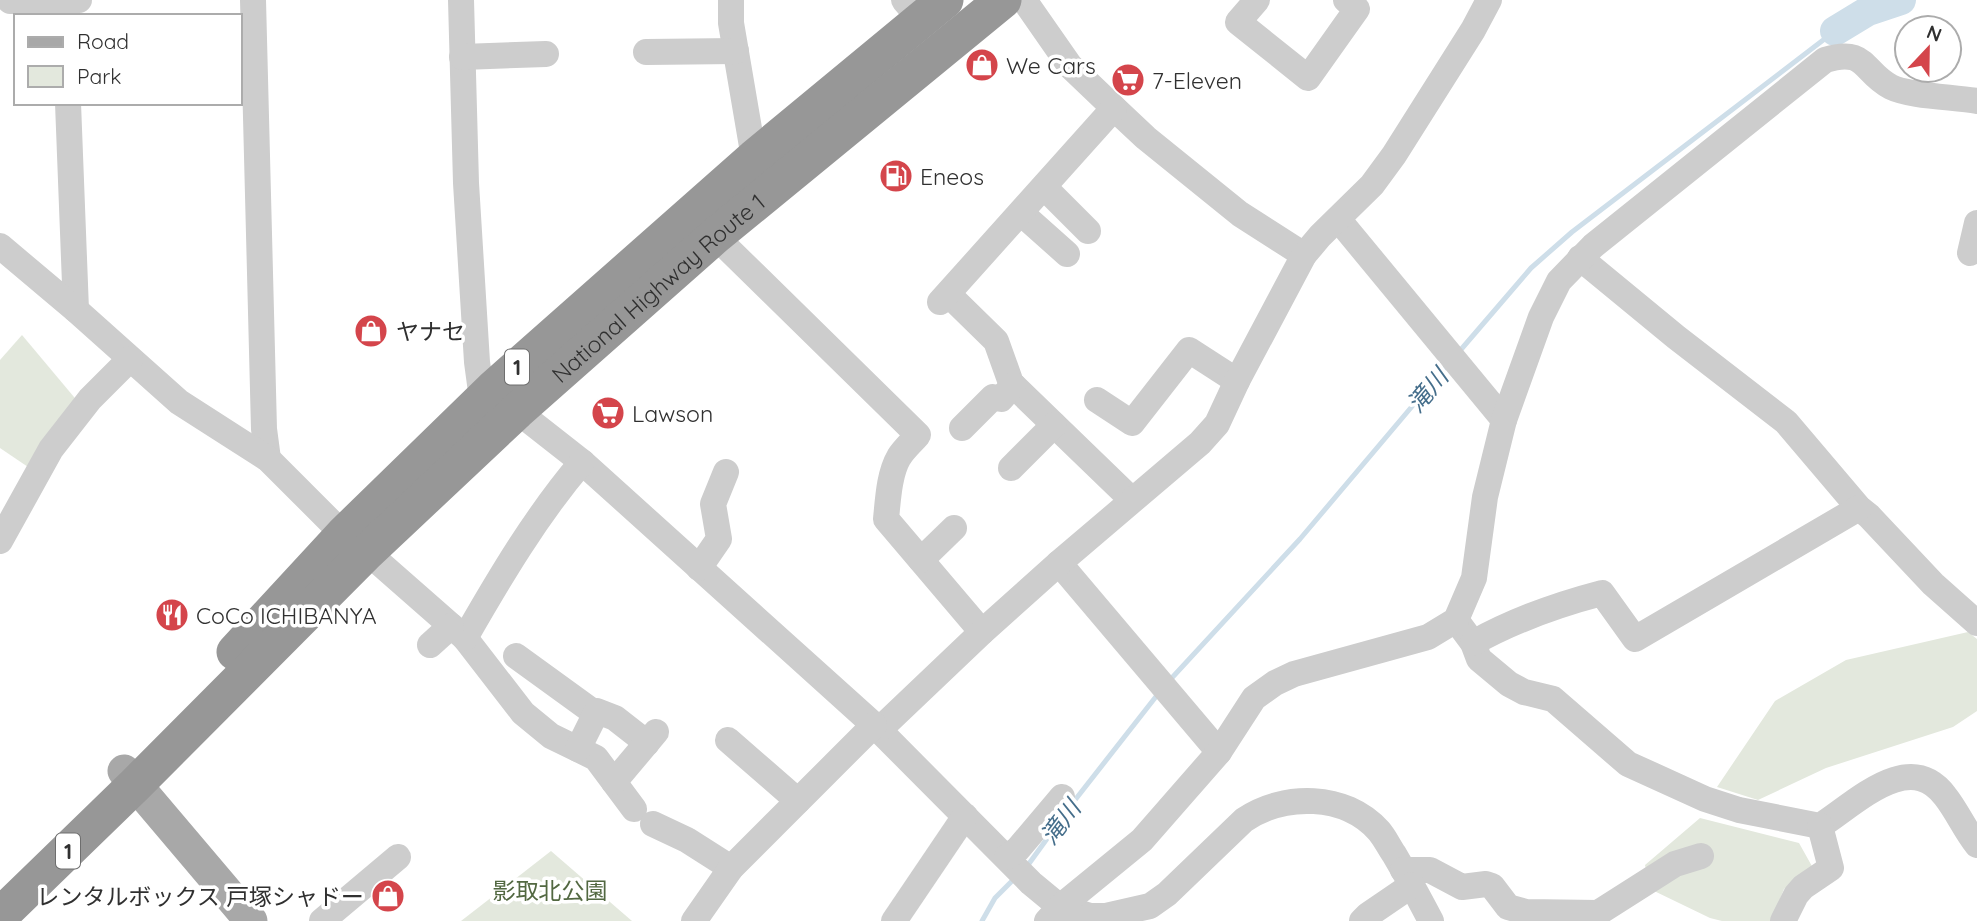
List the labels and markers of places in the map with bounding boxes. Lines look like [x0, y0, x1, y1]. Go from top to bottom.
shop icon: We Cars [963, 46, 1001, 84]
place label: We Cars [1006, 51, 1096, 80]
supermarket icon: 7-Eleven [1109, 61, 1147, 99]
place label: 7-Eleven [1152, 66, 1242, 95]
fuel station icon: Eneos [877, 157, 915, 195]
place label: Eneos [920, 162, 984, 191]
shop icon: ヤナセ [352, 312, 390, 350]
place label: ヤナセ [396, 317, 465, 346]
supermarket icon: Lawson [589, 394, 627, 432]
place label: Lawson [632, 399, 713, 428]
restaurant icon: CoCo ICHIBANYA [153, 596, 191, 634]
place label: CoCo ICHIBANYA [196, 601, 377, 630]
shop icon: レンタルボックス 戸塚シャドー [369, 877, 407, 915]
place label: レンタルボックス 戸塚シャドー [36, 882, 364, 911]

